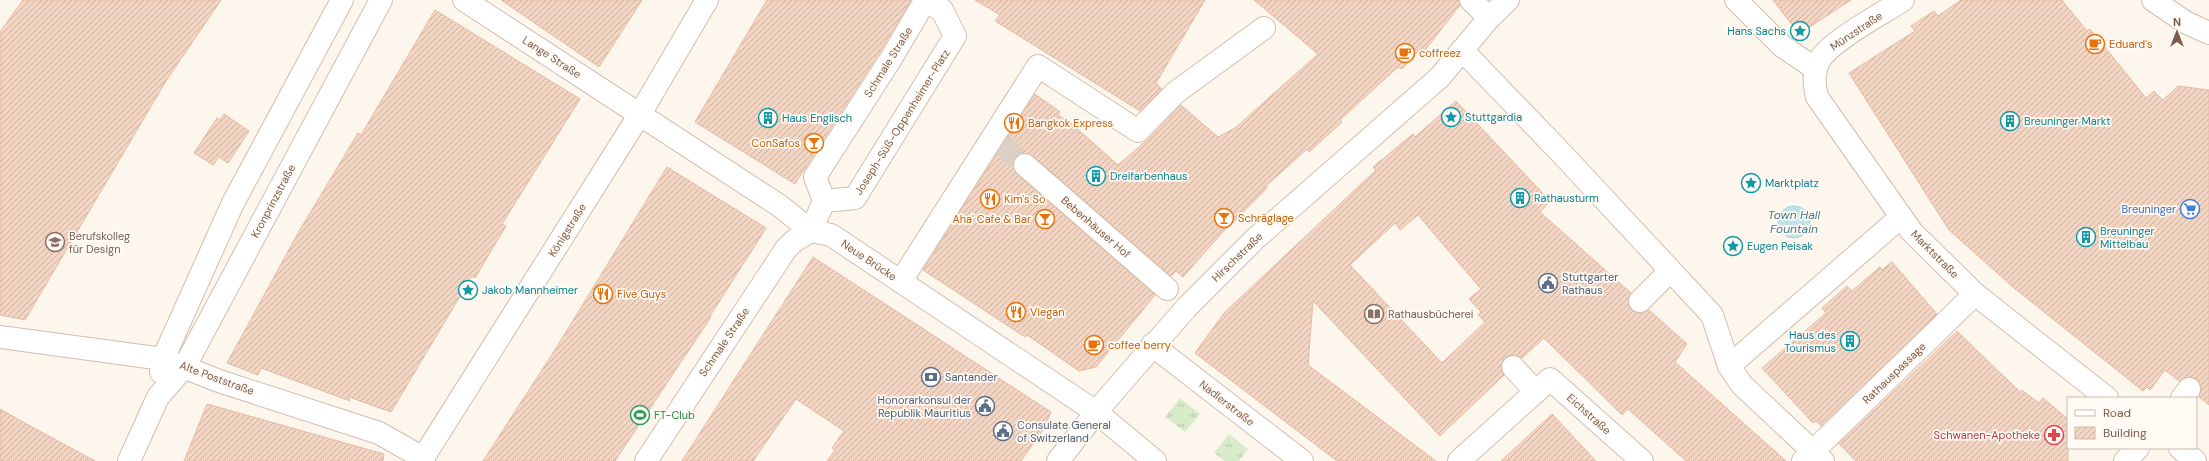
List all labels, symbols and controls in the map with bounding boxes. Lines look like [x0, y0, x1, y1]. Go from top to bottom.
street label: Münzstraße [1827, 8, 1885, 54]
north arrow [2157, 12, 2197, 52]
text: N [2173, 15, 2181, 29]
place icon: Hans Sachs [1789, 20, 1811, 42]
street label: Schmale Straße [861, 24, 915, 100]
place label: Hans Sachs [1727, 24, 1786, 38]
street label: Lange Straße [520, 33, 584, 81]
cafe icon: Eduard's [2084, 33, 2106, 55]
place label: Eduard's [2109, 37, 2152, 51]
cafe icon: coffreez [1394, 42, 1416, 64]
place label: coffreez [1419, 46, 1461, 60]
street label: Joseph-Süß-Oppenheimer-Platz [851, 47, 953, 197]
place icon: Stuttgardia [1440, 106, 1462, 128]
building icon: Haus Englisch [757, 107, 779, 129]
place label: Stuttgardia [1465, 110, 1522, 124]
building icon: Breuninger Markt [1999, 110, 2021, 132]
place label: Haus Englisch [782, 111, 852, 125]
restaurant icon: Bangkok Express [1003, 112, 1025, 134]
place label: Breuninger Markt [2024, 114, 2111, 128]
place label: Bangkok Express [1028, 116, 1113, 130]
bar icon: ConSafos [803, 132, 825, 154]
place label: ConSafos [751, 136, 800, 150]
street label: Kronprinzstraße [248, 162, 298, 240]
building icon: Dreifarbenhaus [1085, 165, 1107, 187]
place label: Dreifarbenhaus [1110, 169, 1187, 183]
place icon: Marktplatz [1740, 172, 1762, 194]
place label: Marktplatz [1765, 176, 1819, 190]
building icon: Rathausturm [1509, 187, 1531, 209]
restaurant icon: Kim's So [979, 188, 1001, 210]
place label: Rathausturm [1534, 191, 1599, 205]
place label: Kim's So [1004, 192, 1045, 206]
street label: Bebenhäuser Hof [1058, 193, 1134, 261]
supermarket icon: Breuninger [2179, 198, 2201, 220]
street label: Königstraße [545, 201, 589, 259]
place label: Breuninger [2121, 202, 2176, 216]
bar icon: Schräglage [1213, 207, 1235, 229]
water label: Town Hall Fountain [1768, 207, 1820, 237]
bar icon: Aha' Cafe & Bar [1034, 208, 1056, 230]
place label: Schräglage [1238, 211, 1294, 225]
place label: Aha' Cafe & Bar [952, 212, 1031, 226]
place label: Breuninger Mittelbau [2100, 224, 2155, 251]
building icon: Breuninger Mittelbau [2075, 226, 2097, 248]
street label: Marktstraße [1908, 227, 1962, 281]
place label: Berufskolleg für Design [69, 229, 130, 256]
street label: Hirschstraße [1209, 229, 1265, 285]
school or university icon: Berufskolleg für Design [44, 231, 66, 253]
place icon: Eugen Peisak [1722, 235, 1744, 257]
street label: Neue Brücke [839, 236, 899, 284]
place label: Eugen Peisak [1747, 239, 1813, 253]
place label: Stuttgarter Rathaus [1562, 270, 1618, 297]
public building icon: Stuttgarter Rathaus [1537, 272, 1559, 294]
place icon: Jakob Mannheimer [457, 279, 479, 301]
place label: Jakob Mannheimer [482, 283, 578, 297]
restaurant icon: Five Guys [592, 283, 614, 305]
place label: Five Guys [617, 287, 666, 301]
restaurant icon: Viegan [1005, 301, 1027, 323]
library icon: Rathausbücherei [1363, 303, 1385, 325]
street label: Schmale Straße [696, 305, 752, 379]
place label: Viegan [1030, 305, 1065, 319]
place label: Rathausbücherei [1388, 307, 1473, 321]
place label: Haus des Tourismus [1784, 328, 1836, 355]
building icon: Haus des Tourismus [1839, 330, 1861, 352]
cafe icon: coffee berry [1083, 334, 1105, 356]
place label: coffee berry [1108, 338, 1171, 352]
street label: Rathauspassage [1859, 339, 1929, 407]
street label: Alte Poststraße [178, 358, 256, 398]
bank icon: Santander [920, 366, 942, 388]
place label: Santander [945, 370, 998, 384]
street label: Nadlerstraße [1197, 377, 1257, 429]
street label: Eichstraße [1564, 391, 1614, 437]
place label: Honorarkonsul der Republik Mauritius [878, 393, 971, 420]
public building icon: Honorarkonsul der Republik Mauritius [974, 395, 996, 417]
legend [2067, 397, 2197, 449]
sports icon: FT-Club [629, 404, 651, 426]
text: Road [2103, 405, 2131, 421]
place label: FT-Club [654, 408, 695, 422]
place label: Consulate General of Switzerland [1017, 418, 1111, 445]
public building icon: Consulate General of Switzerland [992, 420, 1014, 442]
pharmacy icon: Schwanen-Apotheke [2043, 424, 2065, 446]
text: Building [2103, 425, 2147, 441]
place label: Schwanen-Apotheke [1934, 428, 2040, 442]

